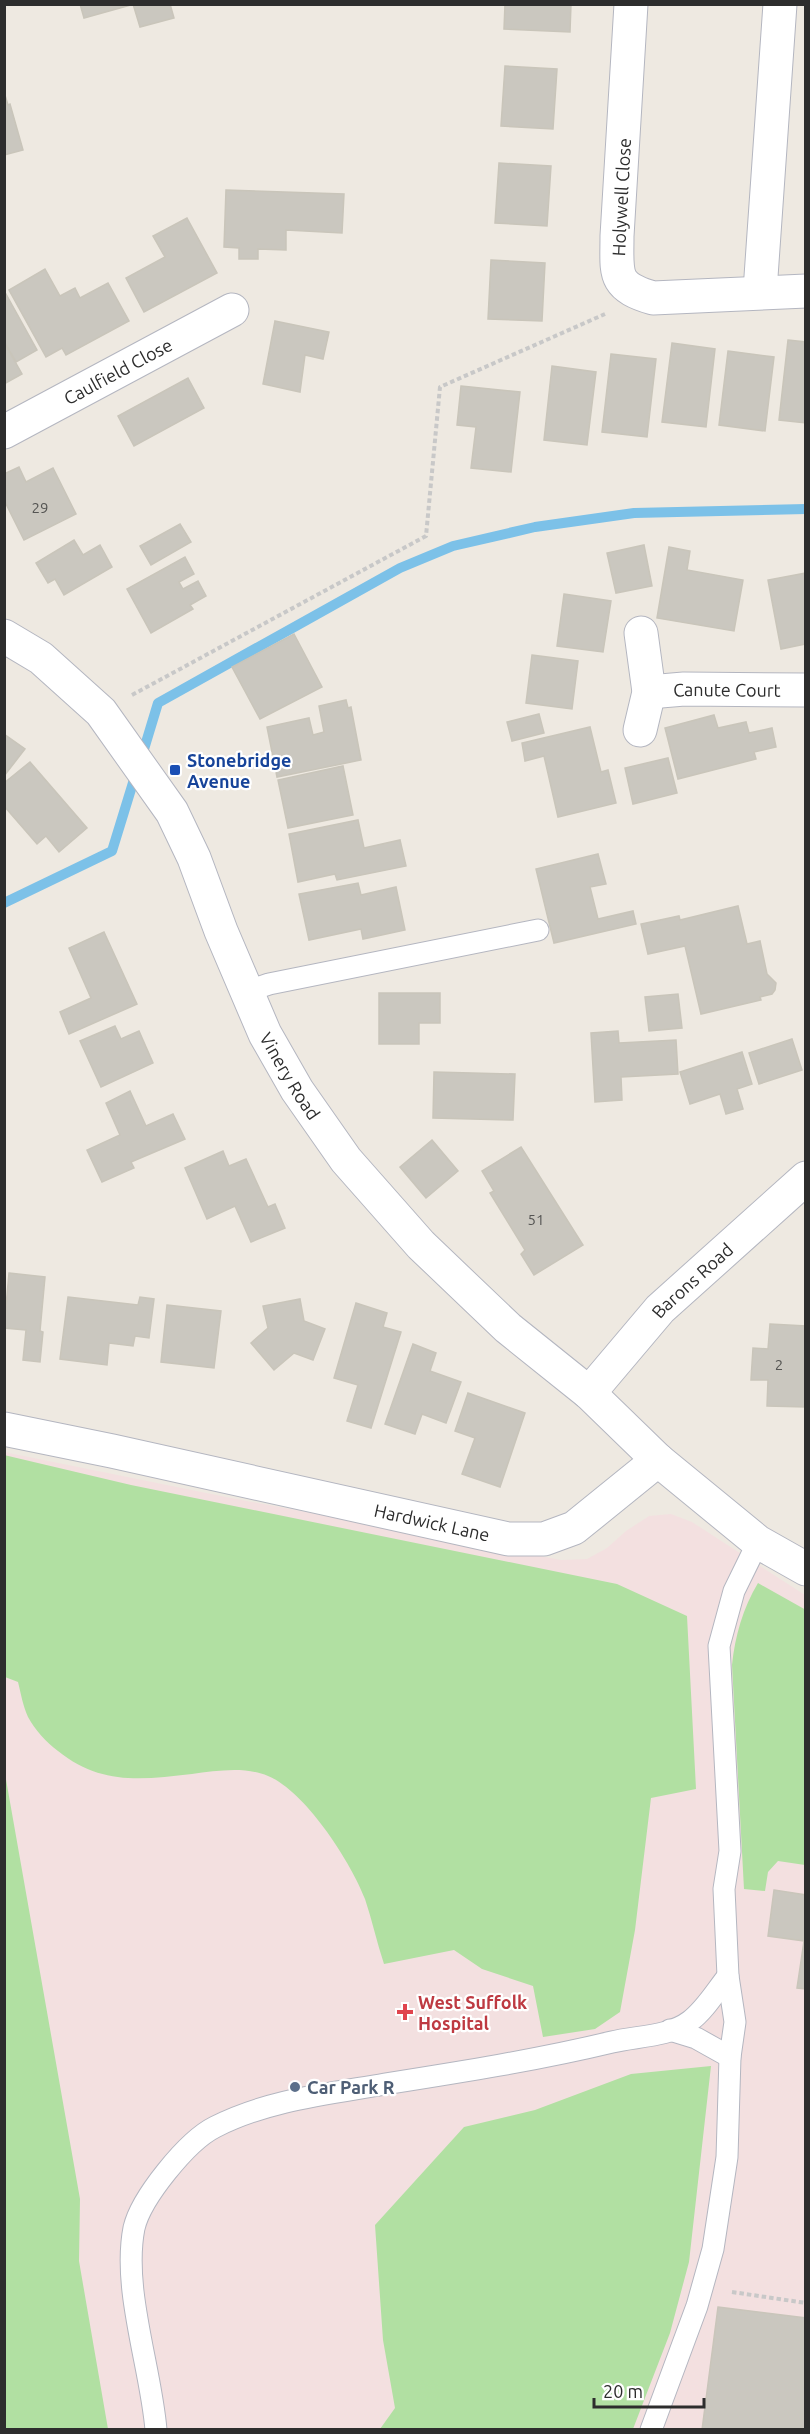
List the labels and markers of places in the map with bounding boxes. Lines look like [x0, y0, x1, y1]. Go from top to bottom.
place label: Stonebridge Avenue [187, 750, 291, 791]
marker: Stonebridge Avenue [168, 763, 182, 777]
place label: West Suffolk Hospital [418, 1992, 527, 2033]
marker: West Suffolk Hospital [396, 2003, 414, 2021]
place label: Car Park R [307, 2077, 395, 2097]
marker: Car Park R [288, 2080, 302, 2094]

